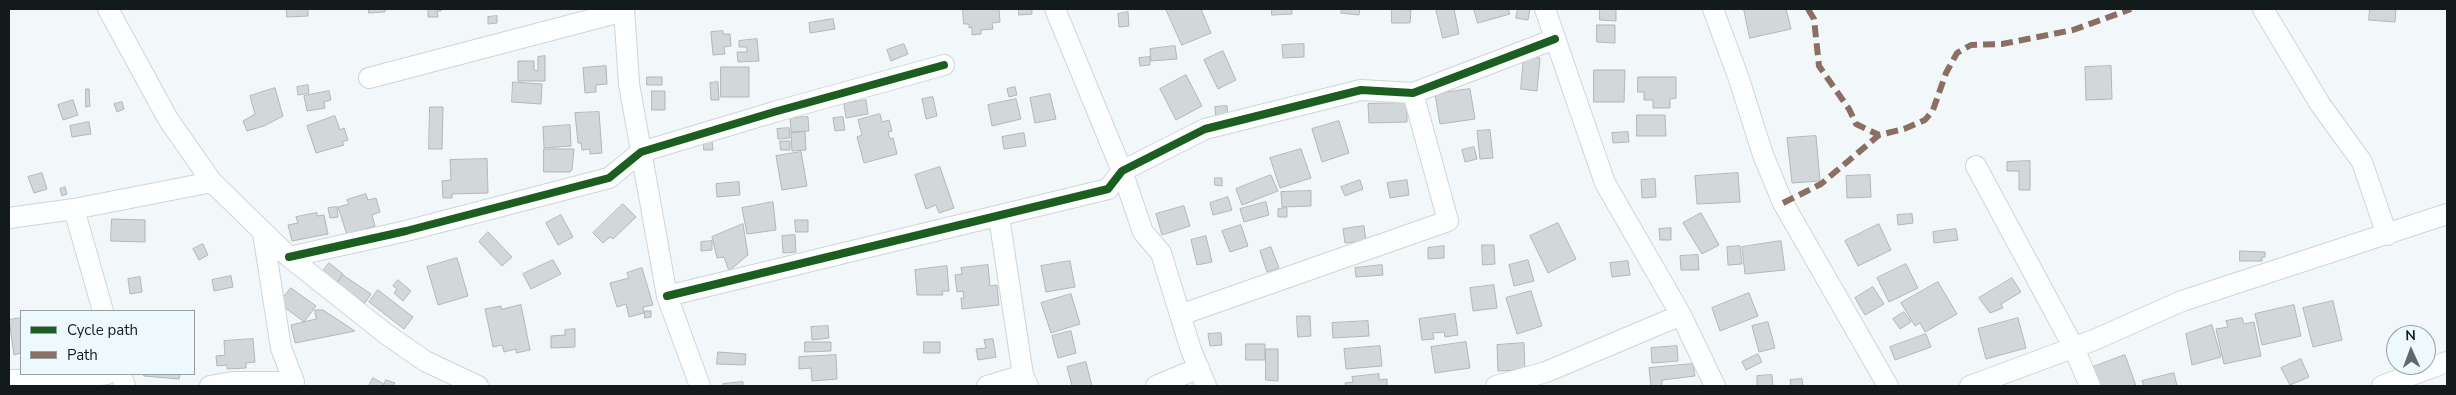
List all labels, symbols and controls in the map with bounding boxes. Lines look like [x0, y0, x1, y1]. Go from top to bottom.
legend [20, 310, 195, 375]
text: Cycle path [67, 320, 138, 340]
north arrow [2386, 325, 2436, 375]
text: N [2405, 326, 2416, 345]
text: Path [67, 345, 98, 365]

